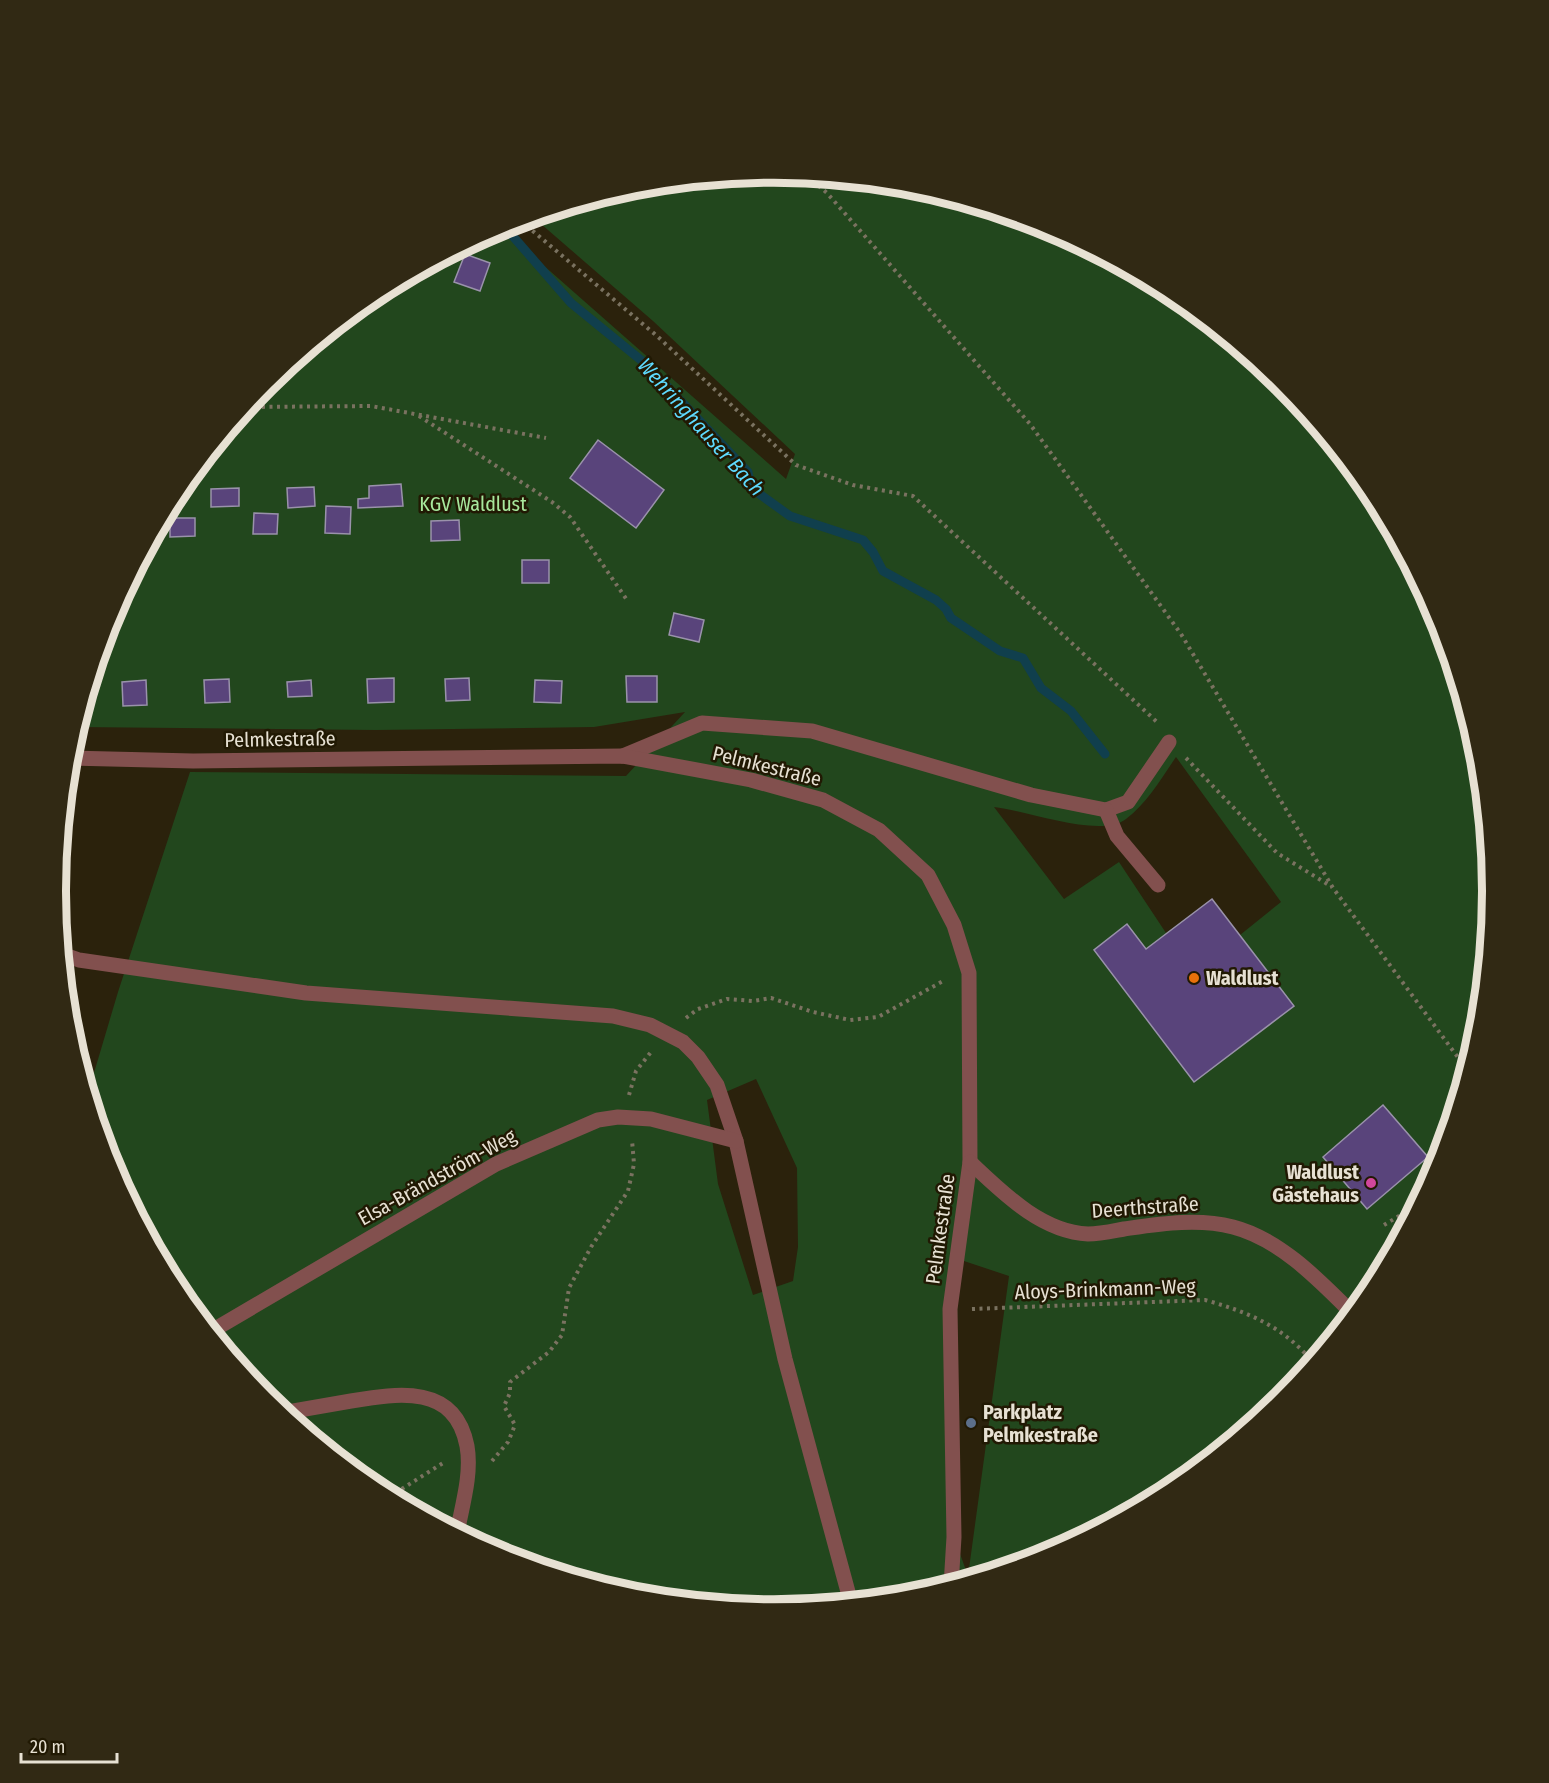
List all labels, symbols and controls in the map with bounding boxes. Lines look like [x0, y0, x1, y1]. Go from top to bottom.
water label: Wehringhauser Bach [632, 353, 770, 501]
park label: KGV Waldlust [419, 492, 527, 516]
street label: Pelmkestraße [224, 726, 336, 752]
street label: Pelmkestraße [710, 741, 824, 791]
place label: Waldlust [1206, 966, 1279, 990]
marker: Waldlust [1187, 971, 1201, 985]
street label: Elsa-Brändström-Weg [354, 1123, 521, 1230]
place label: Waldlust Gästehaus [1272, 1160, 1360, 1207]
street label: Pelmkestraße [920, 1172, 960, 1286]
marker: Waldlust Gästehaus [1364, 1176, 1378, 1190]
street label: Deerthstraße [1091, 1191, 1199, 1223]
street label: Aloys-Brinkmann-Weg [1014, 1274, 1197, 1304]
place label: Parkplatz Pelmkestraße [983, 1400, 1098, 1447]
marker: Parkplatz Pelmkestraße [964, 1416, 978, 1430]
scale bar [21, 1726, 117, 1764]
text: 20 m [30, 1736, 65, 1758]

